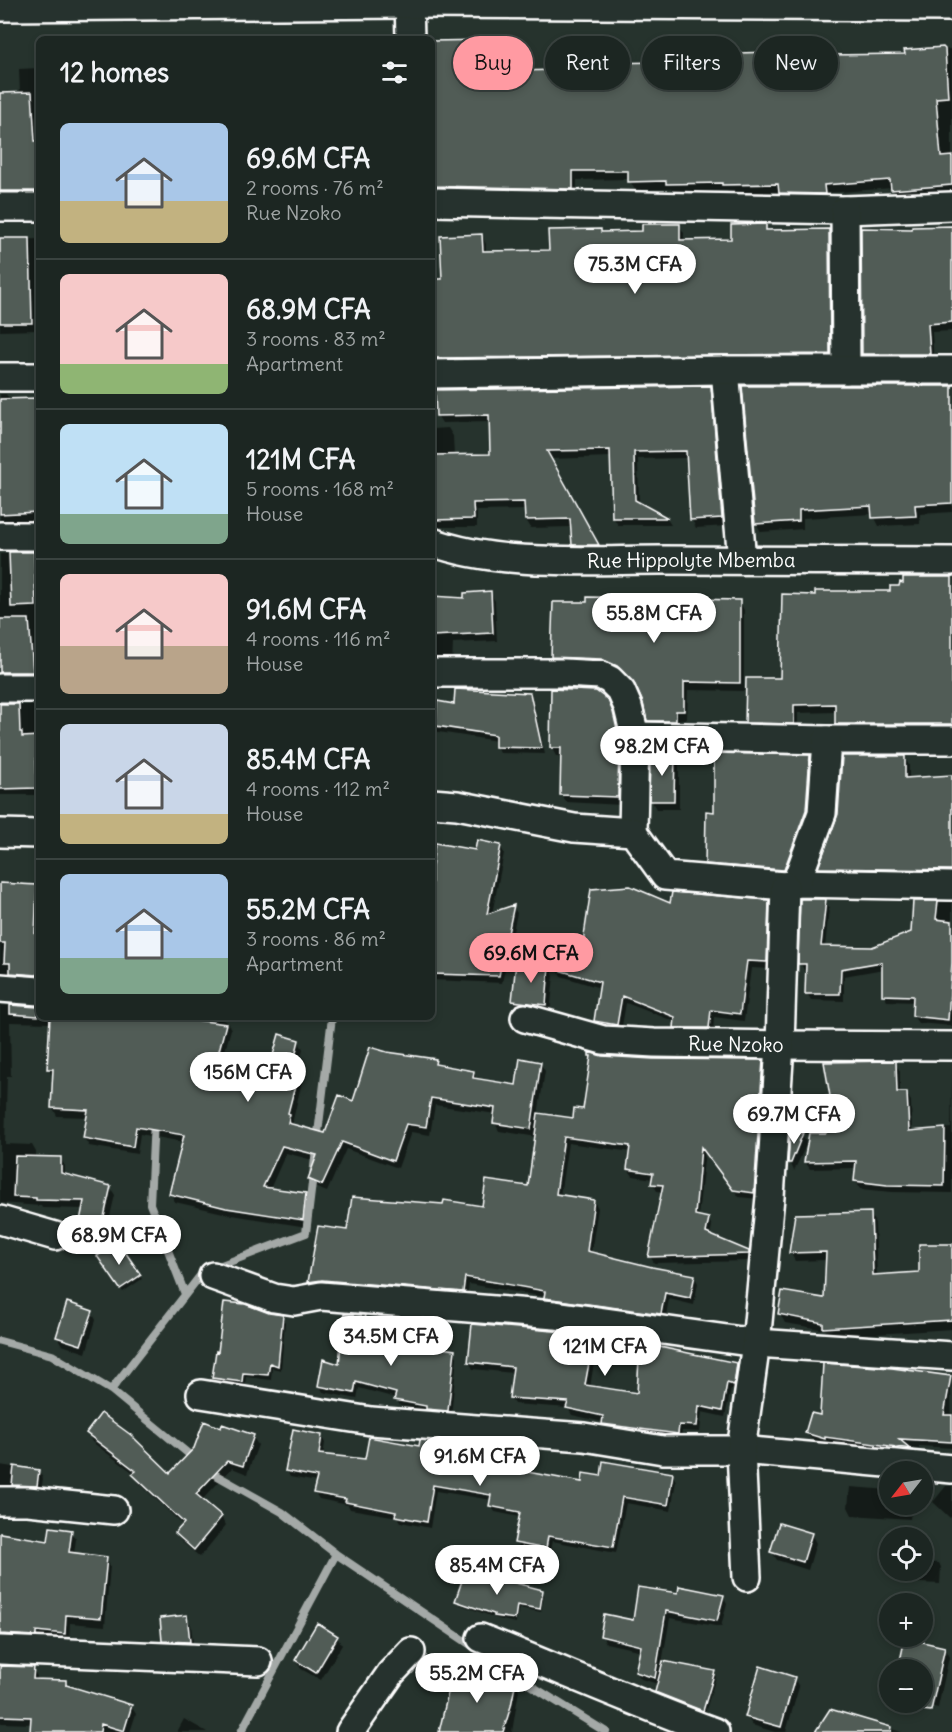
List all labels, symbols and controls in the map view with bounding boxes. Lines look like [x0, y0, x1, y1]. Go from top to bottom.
chip: Buy [453, 36, 533, 90]
chip: Rent [545, 36, 630, 90]
chip: Filters [642, 36, 742, 90]
chip: New [754, 36, 838, 90]
text: 12 homes [60, 56, 169, 89]
icon: filters [378, 56, 411, 89]
text: 69.6M CFA [246, 142, 370, 175]
icon: home [108, 147, 180, 219]
text: 2 rooms · 76 m² [246, 175, 384, 200]
text: Rue Nzoko [246, 200, 341, 225]
pin: 75.3M CFA [566, 244, 704, 295]
text: 75.3M CFA [588, 251, 682, 276]
text: 68.9M CFA [246, 293, 371, 326]
icon: home [108, 298, 180, 370]
text: 3 rooms · 83 m² [246, 326, 386, 351]
text: Apartment [246, 351, 343, 376]
text: 121M CFA [246, 443, 355, 476]
icon: home [108, 448, 180, 520]
text: 5 rooms · 168 m² [246, 476, 394, 501]
text: House [246, 501, 303, 526]
street label: Rue Hippolyte Mbemba [587, 547, 795, 573]
text: 91.6M CFA [246, 593, 366, 626]
pin: 55.8M CFA [585, 593, 723, 644]
icon: home [108, 598, 180, 670]
text: 55.8M CFA [606, 600, 702, 625]
text: 4 rooms · 116 m² [246, 626, 391, 651]
text: House [246, 651, 303, 676]
pin: 98.2M CFA [593, 726, 731, 777]
text: 98.2M CFA [614, 733, 710, 758]
text: 85.4M CFA [246, 743, 370, 776]
icon: home [108, 748, 180, 820]
text: 4 rooms · 112 m² [246, 776, 390, 801]
text: House [246, 801, 303, 826]
text: 55.2M CFA [246, 893, 370, 926]
icon: home [108, 898, 180, 970]
text: 3 rooms · 86 m² [246, 926, 386, 951]
pin: 69.6M CFA [462, 933, 600, 984]
text: 69.6M CFA [483, 940, 579, 965]
text: Apartment [246, 951, 343, 976]
street label: Rue Nzoko [688, 1031, 784, 1057]
pin: 156M CFA [186, 1052, 310, 1103]
text: 156M CFA [204, 1059, 292, 1084]
pin: 69.7M CFA [725, 1094, 863, 1145]
text: 69.7M CFA [747, 1101, 841, 1126]
pin: 68.9M CFA [50, 1215, 188, 1266]
text: 68.9M CFA [71, 1222, 167, 1247]
pin: 34.5M CFA [322, 1316, 460, 1367]
text: 34.5M CFA [343, 1323, 439, 1348]
pin: 121M CFA [543, 1326, 667, 1377]
text: 121M CFA [563, 1333, 647, 1358]
pin: 91.6M CFA [411, 1436, 549, 1487]
text: 91.6M CFA [434, 1443, 526, 1468]
north arrow [879, 1461, 933, 1515]
map controls [879, 1461, 933, 1713]
button: locate [879, 1527, 933, 1581]
pin: 85.4M CFA [428, 1545, 566, 1596]
text: 85.4M CFA [449, 1552, 545, 1577]
button: + [879, 1593, 933, 1647]
pin: 55.2M CFA [408, 1653, 546, 1704]
button: − [879, 1659, 933, 1713]
text: 55.2M CFA [429, 1660, 525, 1685]

